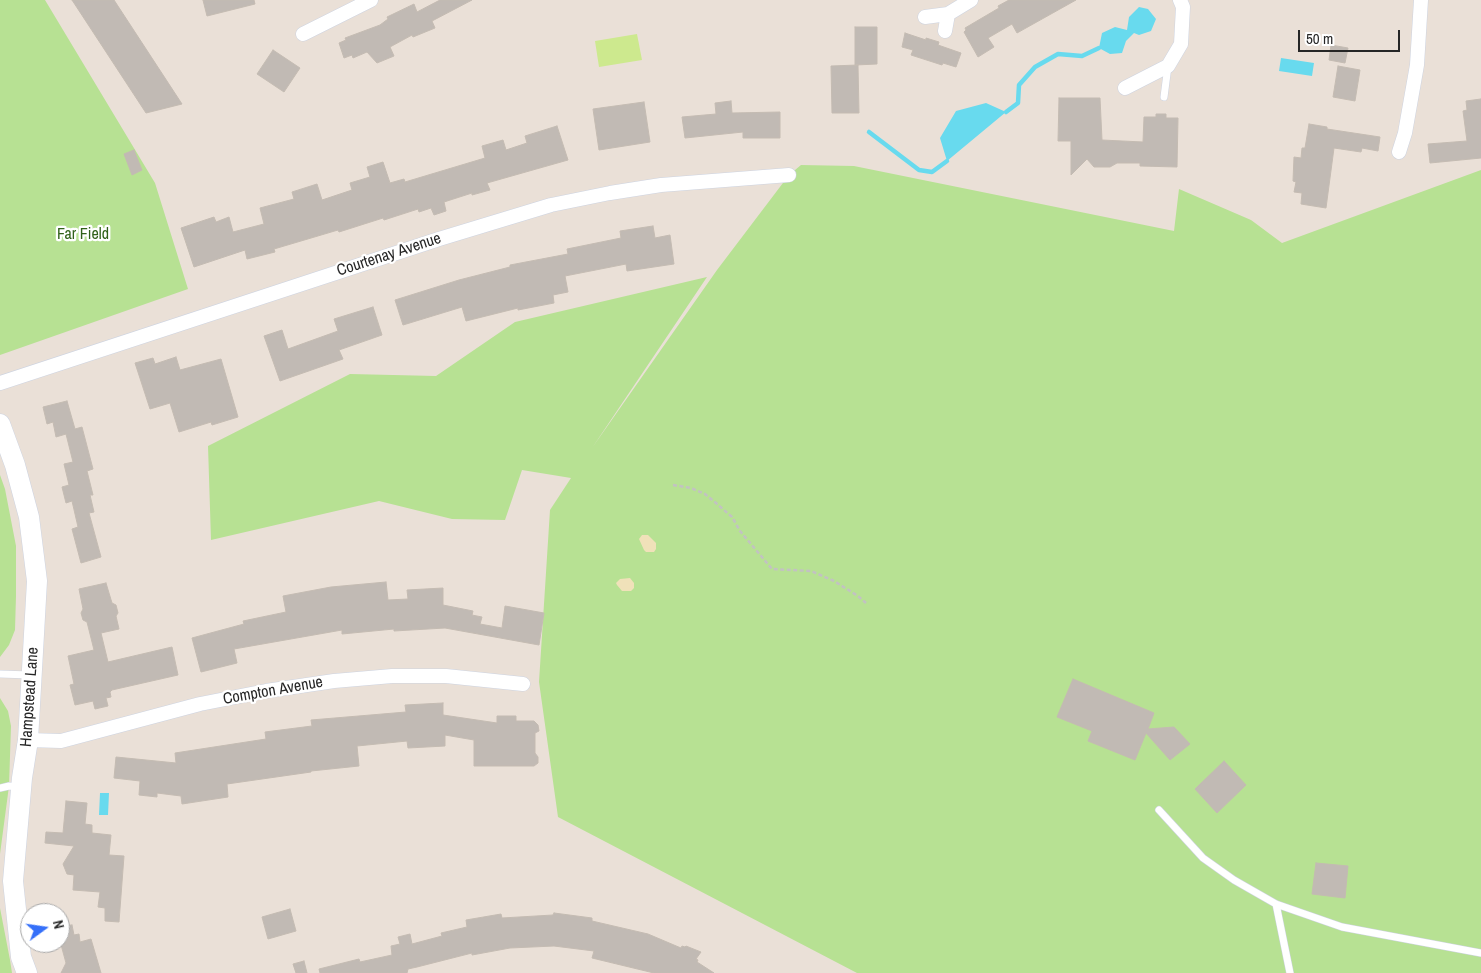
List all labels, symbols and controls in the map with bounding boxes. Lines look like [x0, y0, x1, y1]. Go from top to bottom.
scale bar [1301, 20, 1404, 52]
text: 50 m [1306, 28, 1333, 49]
park label: Far Field [57, 225, 109, 245]
street label: Courtenay Avenue [334, 229, 444, 281]
street label: Hampstead Lane [17, 646, 43, 748]
street label: Compton Avenue [222, 673, 324, 709]
north arrow [20, 903, 70, 953]
text: N [49, 918, 68, 931]

